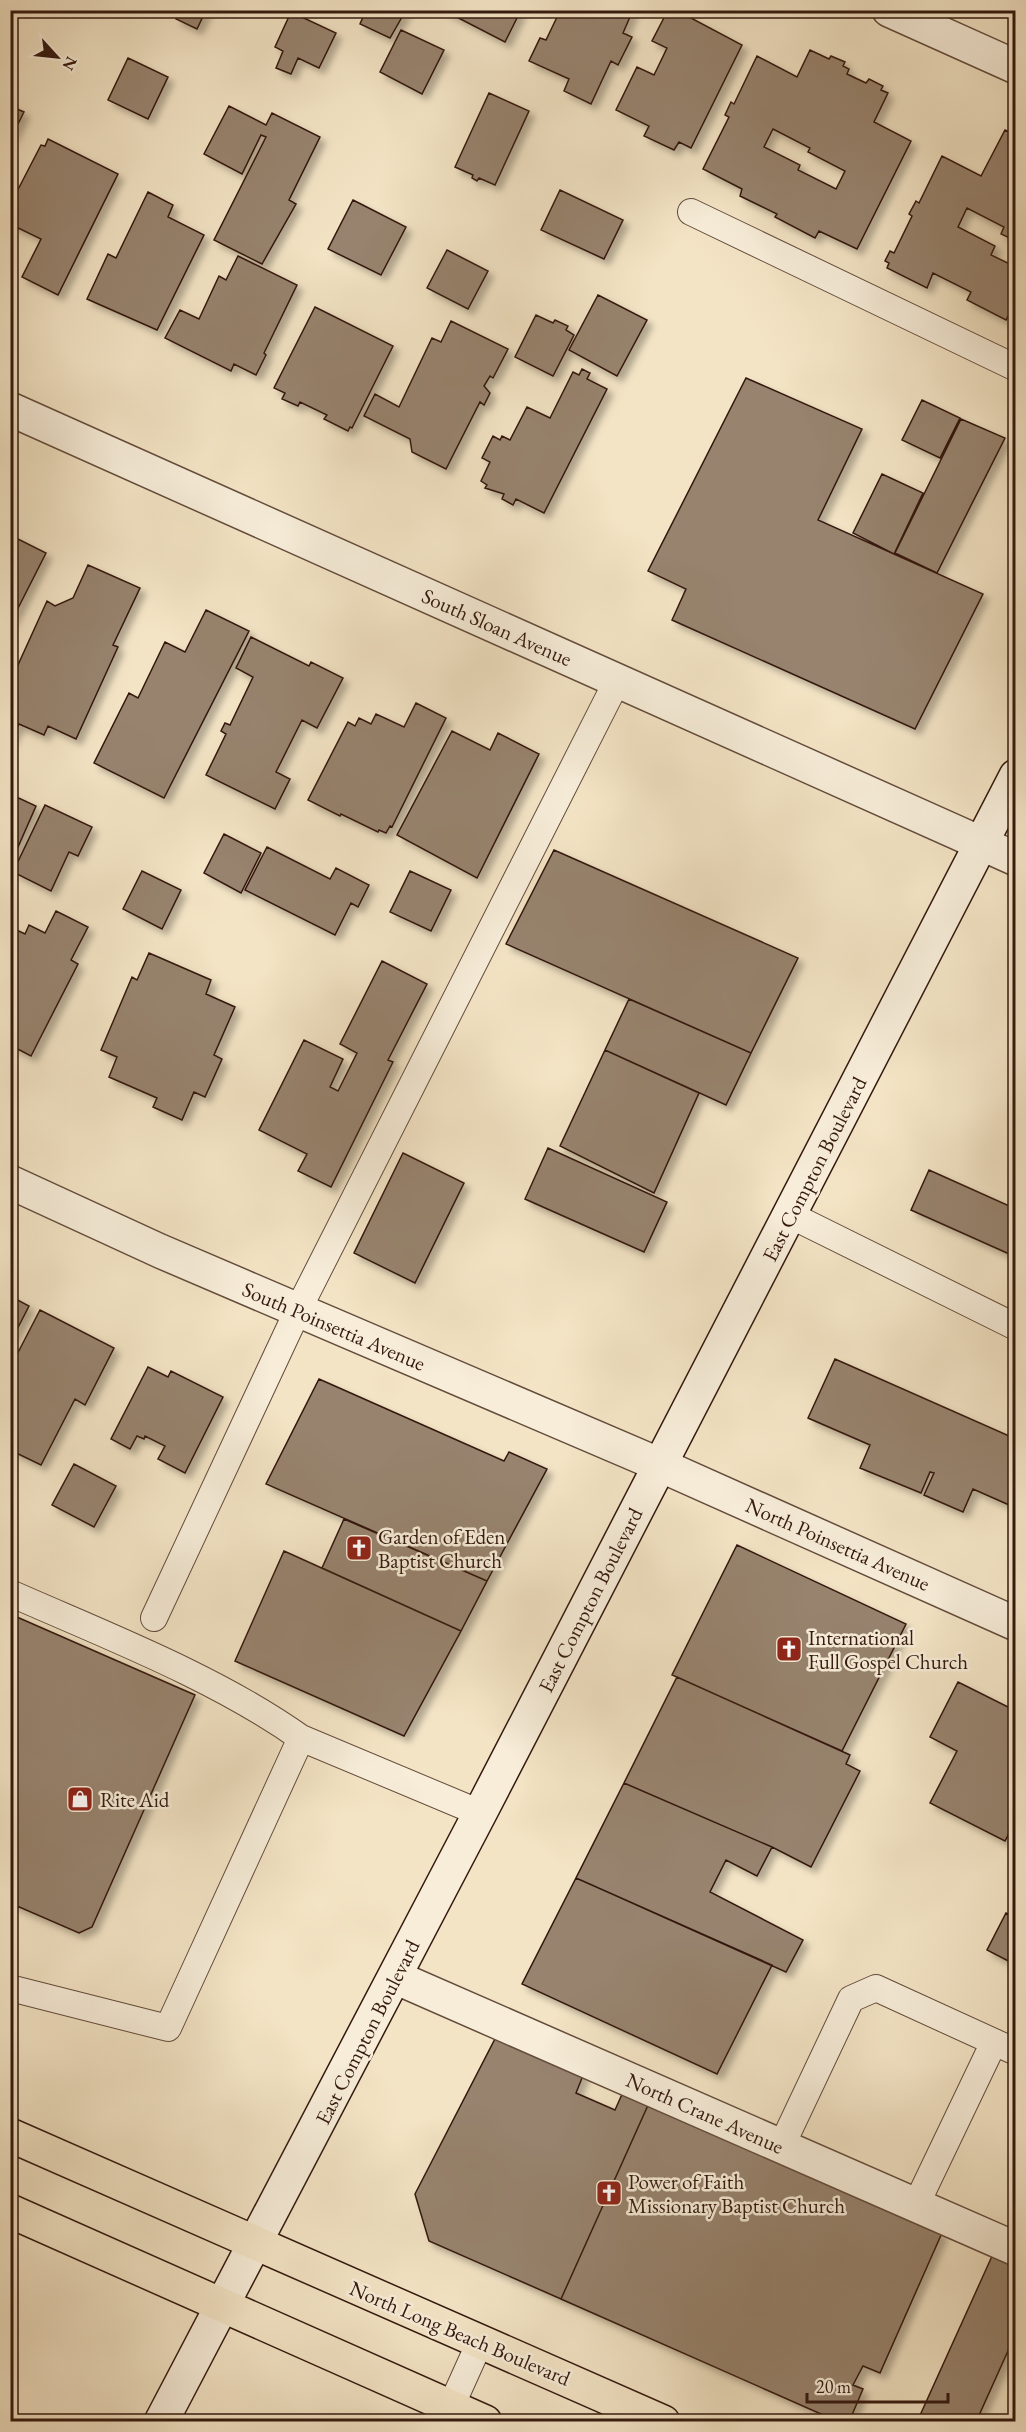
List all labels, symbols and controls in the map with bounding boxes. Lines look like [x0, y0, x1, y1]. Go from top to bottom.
north arrow [27, 27, 87, 87]
text: N [58, 53, 82, 74]
street label: South Sloan Avenue [418, 582, 576, 672]
street label: East Compton Boulevard [756, 1072, 873, 1266]
street label: South Poinsettia Avenue [238, 1275, 430, 1377]
street label: North Poinsettia Avenue [742, 1491, 934, 1597]
street label: East Compton Boulevard [532, 1503, 649, 1697]
place label: Garden of Eden Baptist Church [378, 1523, 505, 1574]
church icon: Garden of Eden Baptist Church [344, 1533, 374, 1563]
place label: International Full Gospel Church [808, 1624, 968, 1675]
church icon: International Full Gospel Church [774, 1634, 804, 1664]
shop icon: Rite Aid [65, 1784, 95, 1814]
place label: Rite Aid [100, 1786, 170, 1813]
street label: East Compton Boulevard [309, 1935, 426, 2129]
street label: North Crane Avenue [622, 2066, 788, 2160]
place label: Power of Faith Missionary Baptist Church [628, 2168, 845, 2219]
church icon: Power of Faith Missionary Baptist Church [594, 2178, 624, 2208]
street label: North Long Beach Boulevard [346, 2274, 575, 2392]
scale bar [807, 2366, 948, 2404]
text: 20 m [816, 2375, 851, 2398]

